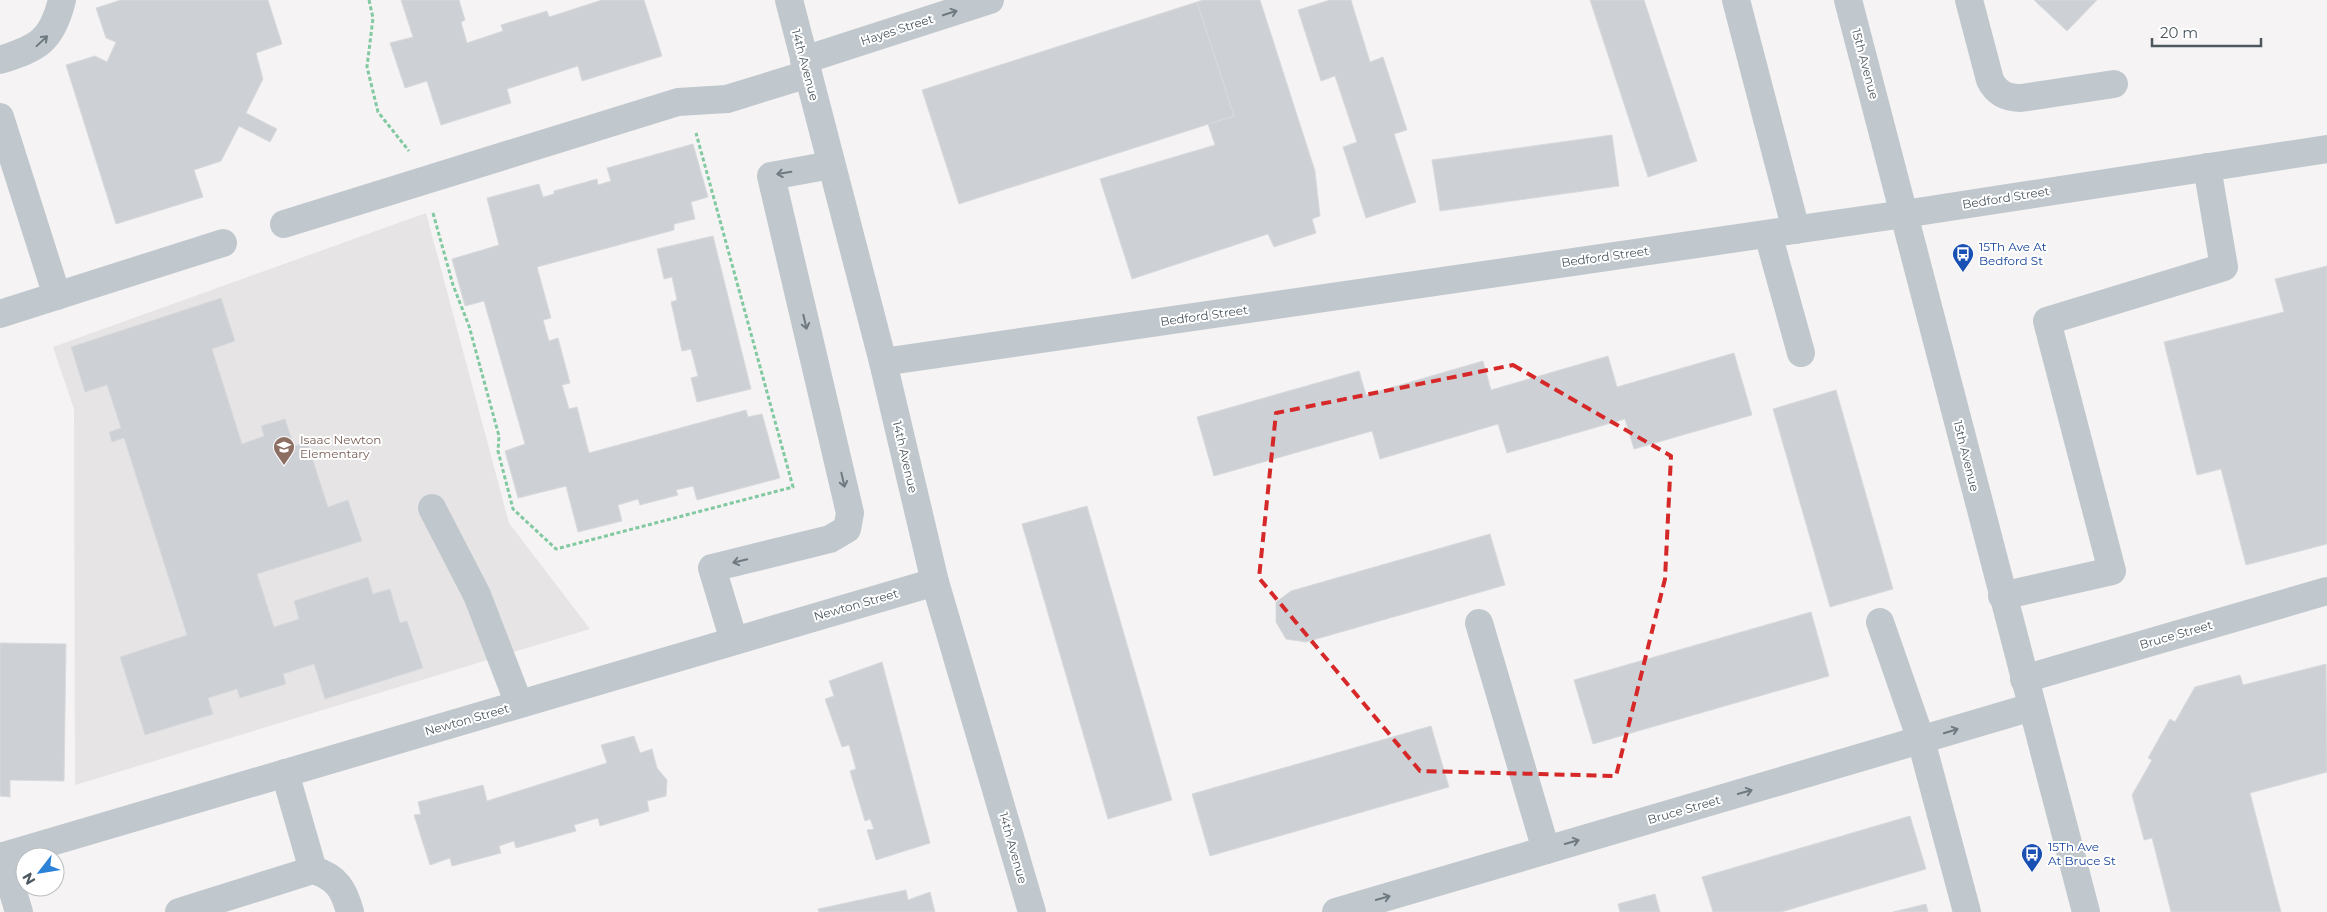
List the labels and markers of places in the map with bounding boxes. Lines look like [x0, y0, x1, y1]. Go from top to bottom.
place label: 15Th Ave At Bedford St [1979, 239, 2047, 268]
bus stop icon: 15Th Ave At Bedford St [1951, 242, 1975, 273]
place label: Isaac Newton Elementary [300, 432, 381, 461]
school or university icon: Isaac Newton Elementary [272, 435, 296, 466]
place label: 15Th Ave At Bruce St [2048, 839, 2116, 868]
bus stop icon: 15Th Ave At Bruce St [2020, 842, 2044, 873]

